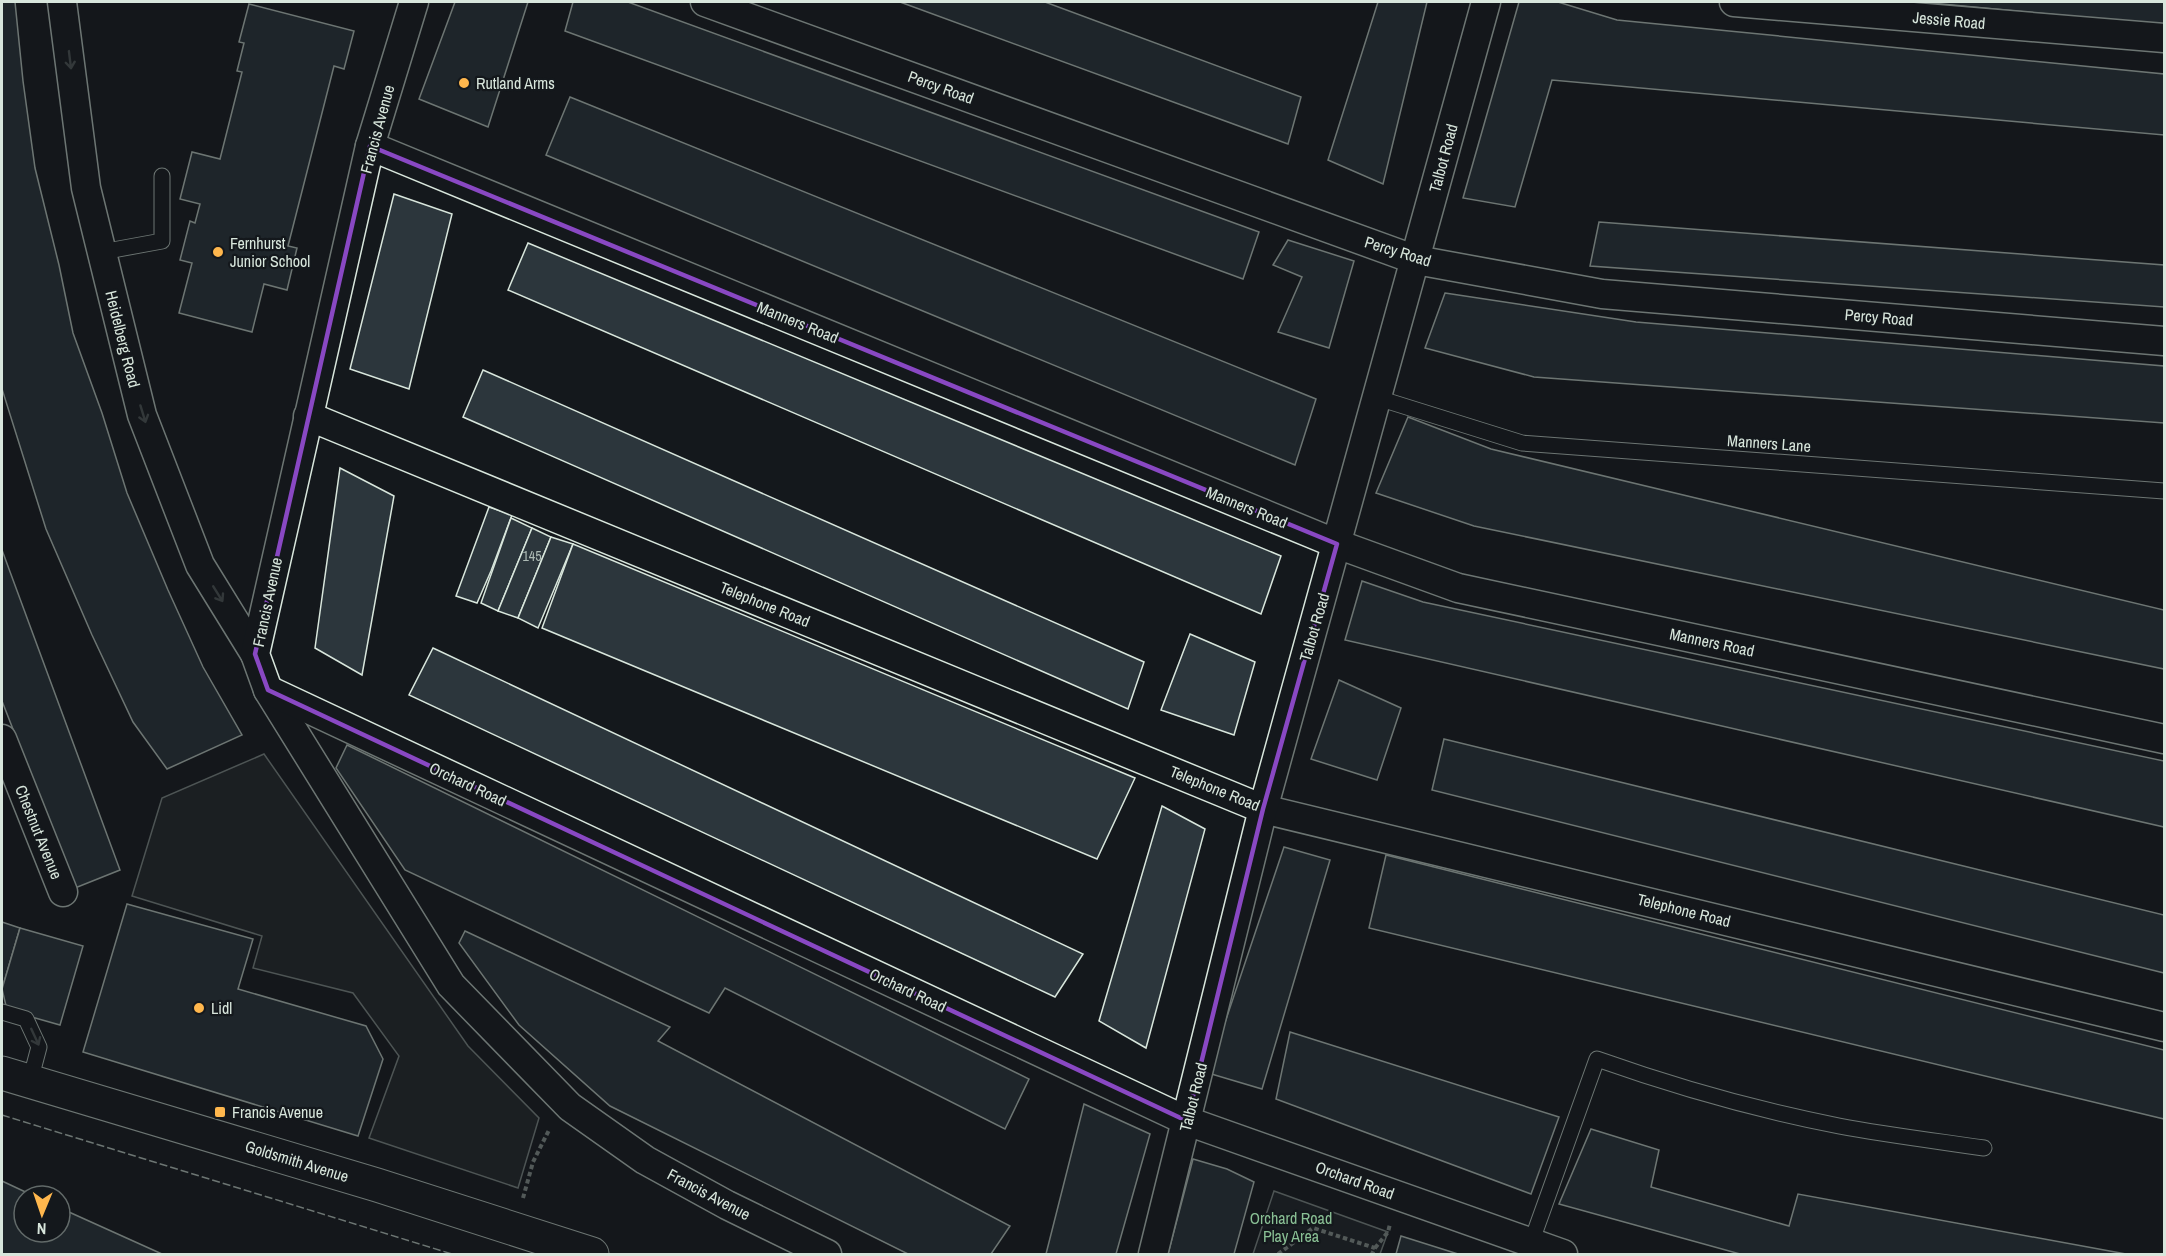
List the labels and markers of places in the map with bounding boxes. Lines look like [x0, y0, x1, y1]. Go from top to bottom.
place label: Rutland Arms [476, 72, 555, 94]
marker: Rutland Arms [457, 76, 471, 90]
place label: Fernhurst Junior School [230, 232, 310, 272]
marker: Fernhurst Junior School [211, 245, 225, 259]
place label: Lidl [211, 997, 232, 1019]
marker: Lidl [192, 1001, 206, 1015]
place label: Francis Avenue [232, 1101, 323, 1123]
marker: Francis Avenue [213, 1105, 227, 1119]

